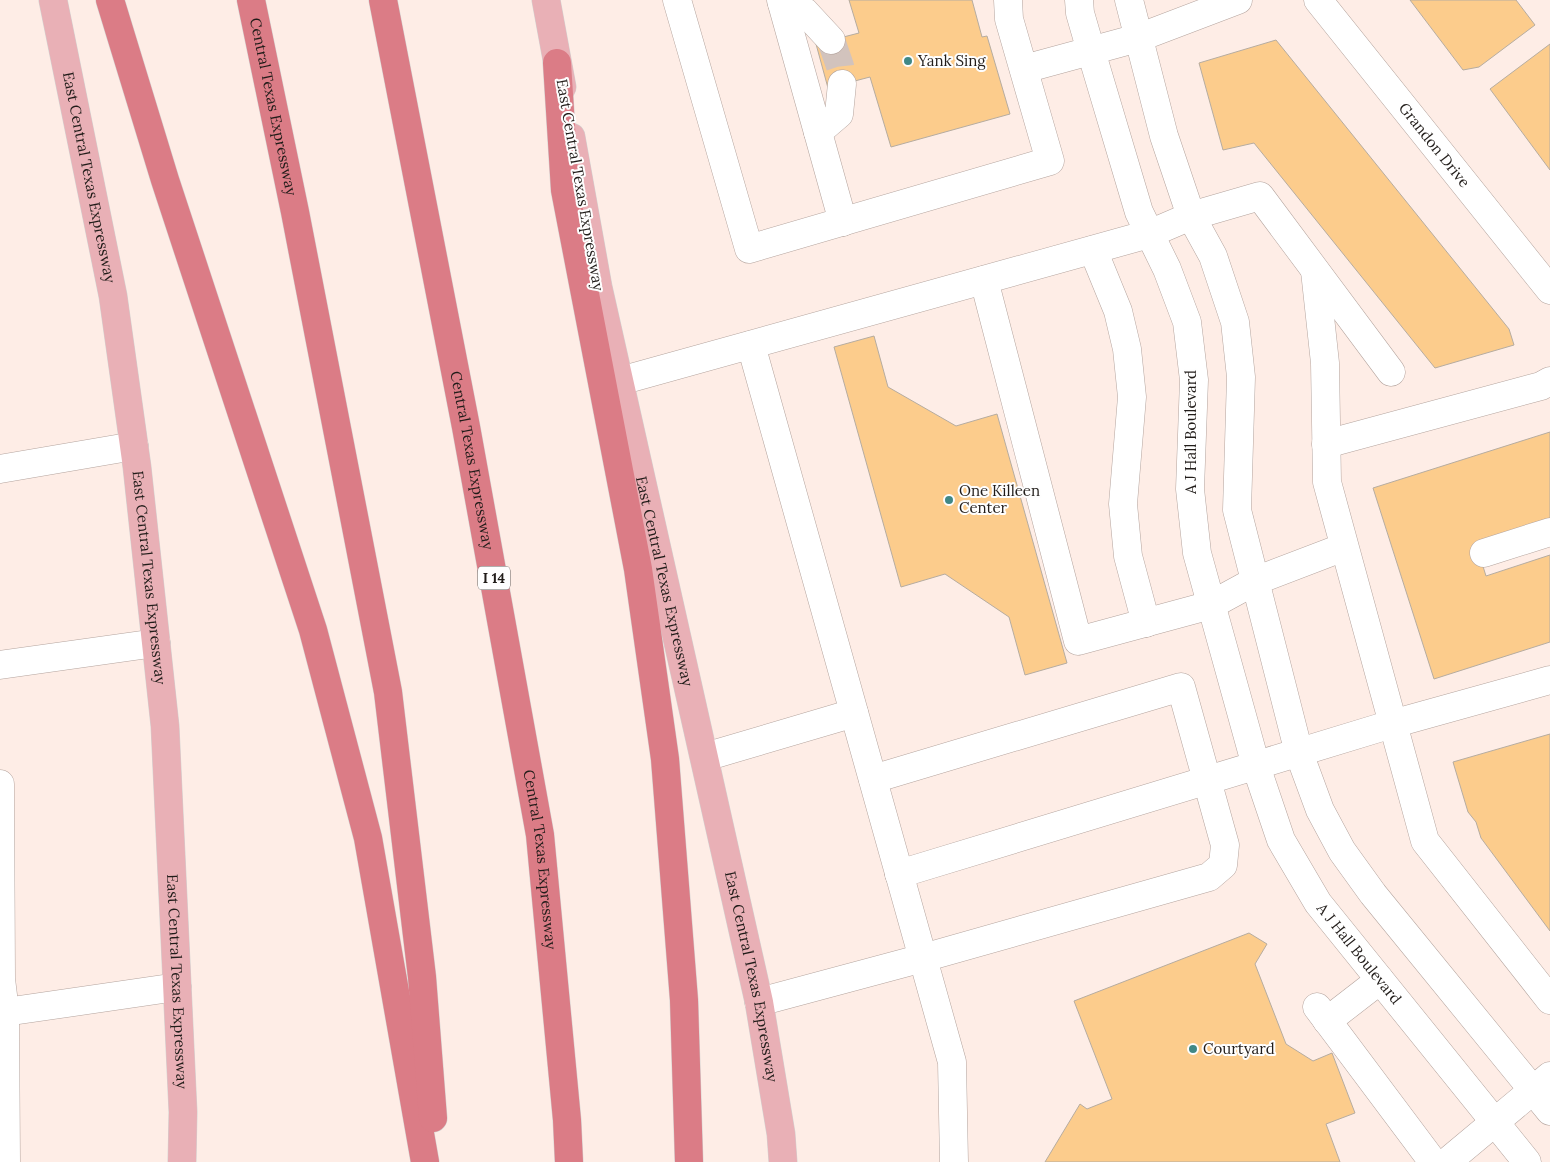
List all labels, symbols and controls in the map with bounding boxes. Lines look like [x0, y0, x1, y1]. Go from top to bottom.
street label: Central Texas Expressway [246, 16, 301, 197]
place label: Yank Sing [917, 51, 986, 70]
marker: Yank Sing [902, 55, 914, 67]
street label: East Central Texas Expressway [59, 70, 120, 285]
street label: East Central Texas Expressway [552, 77, 609, 292]
street label: Grandon Drive [1395, 99, 1474, 191]
street label: Central Texas Expressway [446, 370, 498, 551]
street label: A J Hall Boulevard [1181, 370, 1200, 495]
street label: East Central Texas Expressway [128, 470, 170, 686]
street label: East Central Texas Expressway [632, 474, 698, 688]
place label: One Killeen Center [959, 481, 1040, 517]
marker: One Killeen Center [943, 494, 955, 506]
road number: I 14 [478, 566, 510, 590]
street label: Central Texas Expressway [519, 768, 561, 950]
street label: East Central Texas Expressway [721, 869, 782, 1084]
street label: East Central Texas Expressway [163, 874, 192, 1089]
street label: A J Hall Boulevard [1312, 898, 1406, 1008]
place label: Courtyard [1203, 1039, 1275, 1058]
marker: Courtyard [1187, 1043, 1199, 1055]

